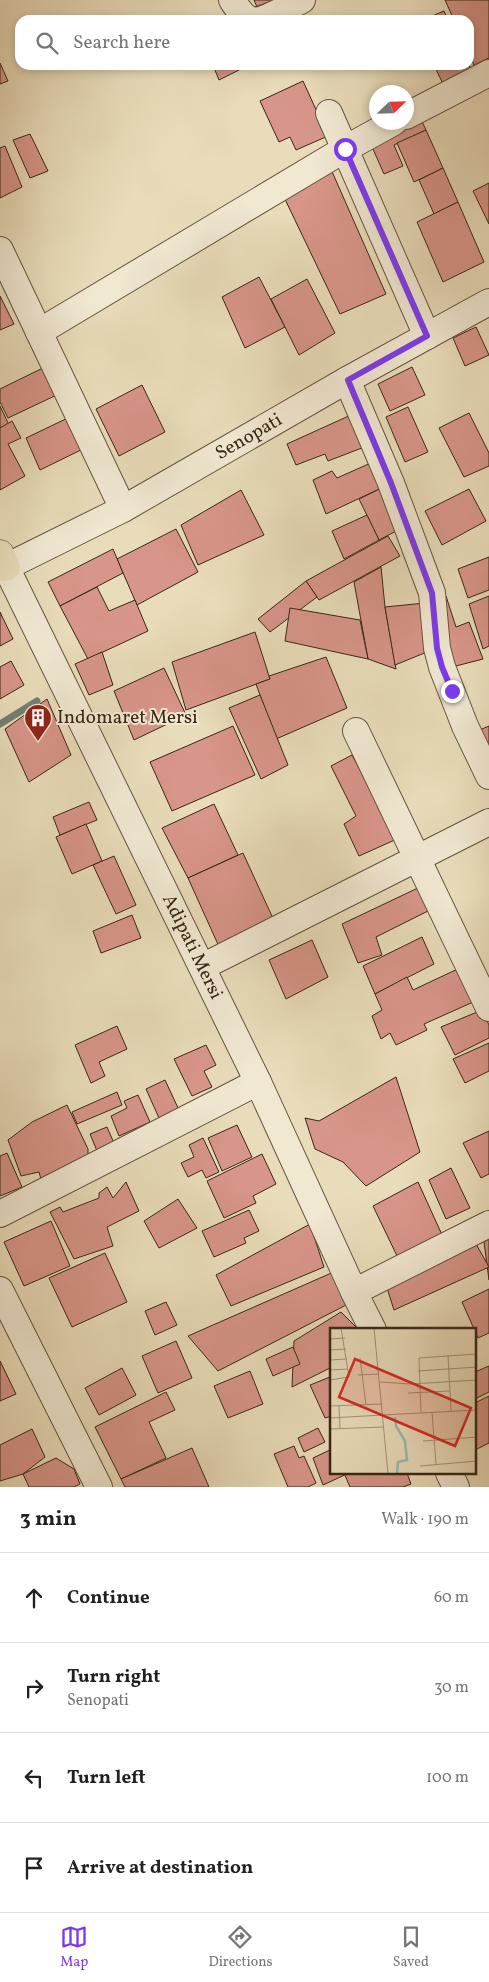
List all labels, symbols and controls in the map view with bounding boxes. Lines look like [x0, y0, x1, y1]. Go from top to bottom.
search box [15, 15, 474, 70]
icon: search [33, 29, 61, 57]
text: Search here [73, 30, 170, 56]
north arrow [369, 85, 414, 130]
route start [334, 138, 357, 161]
street label: Senopati [211, 407, 288, 467]
route end [441, 680, 464, 703]
building icon: Indomaret Mersi [23, 703, 53, 742]
place label: Indomaret Mersi [57, 705, 198, 731]
street label: Adipati Mersi [155, 890, 229, 1004]
inset map [330, 1328, 476, 1474]
text: 3 min [20, 1505, 76, 1534]
text: Walk · 190 m [381, 1509, 469, 1531]
icon: ahead [20, 1584, 48, 1612]
text: Continue [67, 1585, 150, 1611]
text: 60 m [434, 1587, 469, 1609]
text: Turn right [67, 1664, 160, 1690]
icon: right [20, 1674, 48, 1702]
text: 30 m [434, 1677, 469, 1699]
text: Senopati [67, 1690, 129, 1712]
icon: left [20, 1764, 48, 1792]
text: Turn left [67, 1765, 146, 1791]
text: 100 m [426, 1767, 469, 1789]
icon: arrive [20, 1854, 48, 1882]
text: Arrive at destination [67, 1855, 253, 1881]
tab: Map [60, 1923, 88, 1972]
tab: Directions [208, 1923, 273, 1972]
tab: Saved [393, 1923, 429, 1972]

